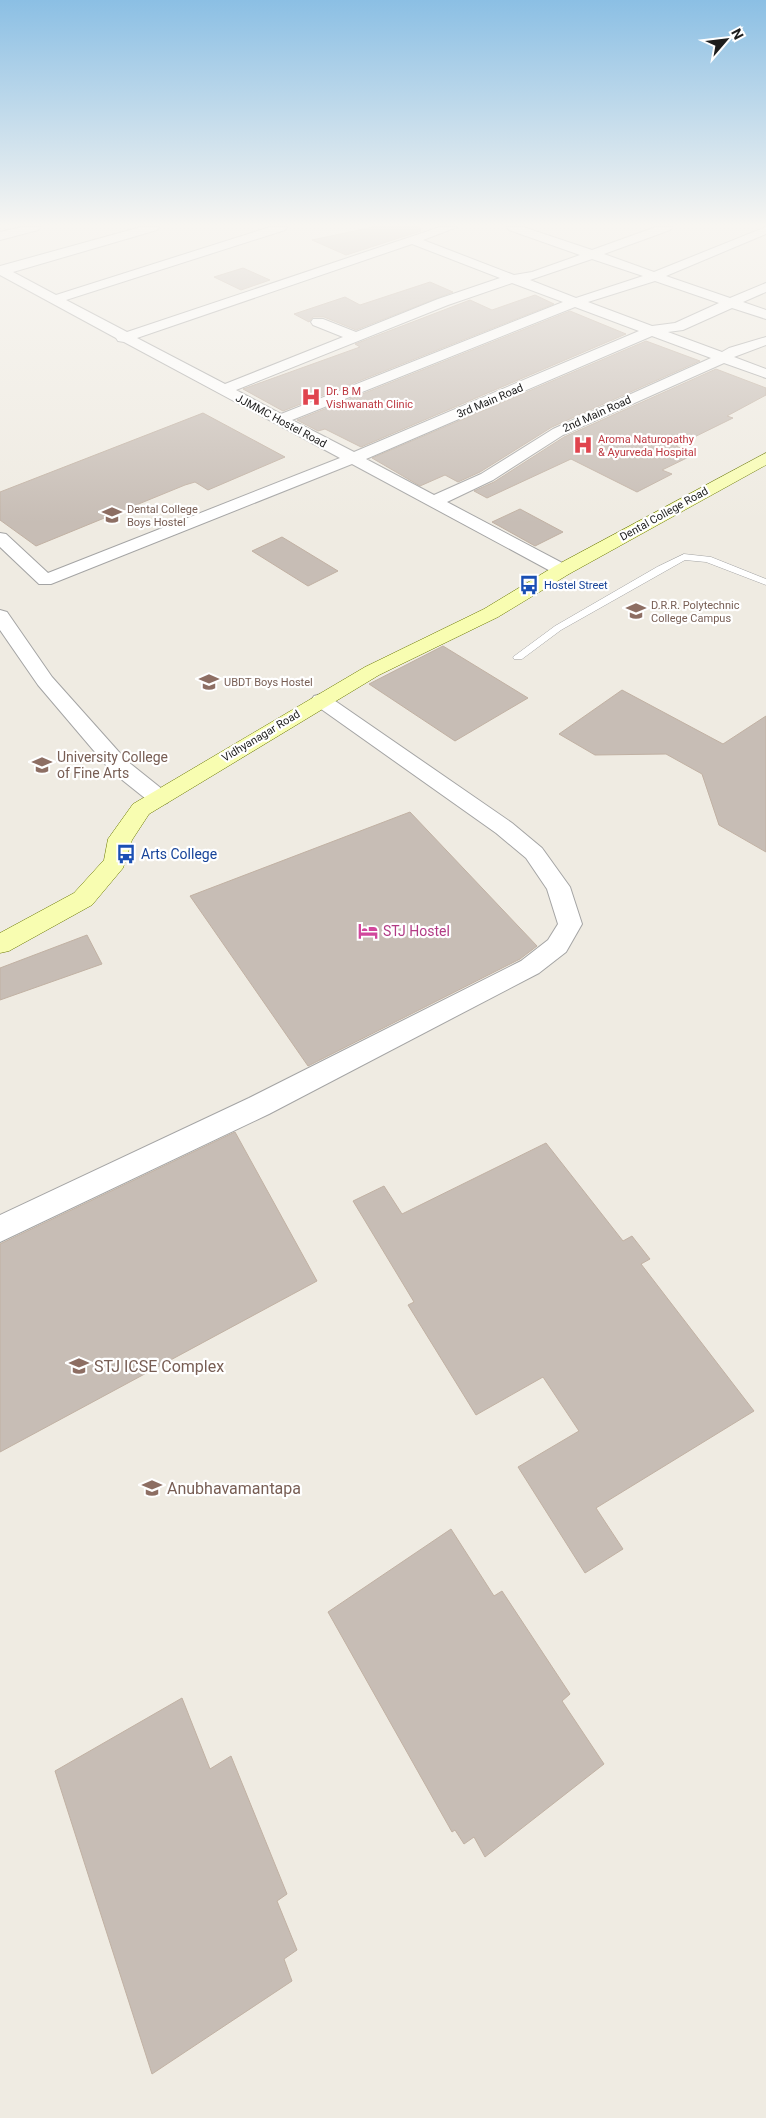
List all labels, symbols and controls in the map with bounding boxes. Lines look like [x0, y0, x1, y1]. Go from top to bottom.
north arrow [701, 15, 751, 65]
text: N [728, 26, 747, 42]
street label: 3rd Main Road [455, 381, 525, 421]
place label: Dr. B M Vishwanath Clinic [326, 385, 413, 411]
hospital icon: Dr. B M Vishwanath Clinic [300, 386, 322, 408]
street label: JJMMC Hostel Road [233, 392, 329, 450]
street label: 2nd Main Road [561, 393, 633, 435]
place label: Aroma Naturopathy & Ayurveda Hospital [598, 433, 696, 459]
hospital icon: Aroma Naturopathy & Ayurveda Hospital [572, 434, 594, 456]
street label: Dental College Road [618, 484, 710, 544]
place label: Dental College Boys Hostel [127, 503, 198, 529]
school or university icon: Dental College Boys Hostel [101, 504, 123, 526]
bus stop icon: Hostel Street [518, 574, 540, 596]
place label: Hostel Street [544, 579, 608, 592]
place label: D.R.R. Polytechnic College Campus [651, 599, 740, 625]
school or university icon: D.R.R. Polytechnic College Campus [625, 600, 647, 622]
school or university icon: UBDT Boys Hostel [198, 671, 220, 693]
place label: UBDT Boys Hostel [224, 676, 313, 689]
street label: Vidhyanagar Road [220, 708, 302, 764]
place label: University College of Fine Arts [57, 749, 168, 781]
school or university icon: University College of Fine Arts [31, 754, 53, 776]
bus stop icon: Arts College [115, 843, 137, 865]
place label: Arts College [141, 846, 217, 862]
hotel icon: STJ Hostel [357, 920, 379, 942]
place label: STJ Hostel [383, 923, 450, 939]
school or university icon: STJ ICSE Complex [68, 1355, 90, 1377]
place label: STJ ICSE Complex [94, 1357, 224, 1376]
school or university icon: Anubhavamantapa [141, 1477, 163, 1499]
place label: Anubhavamantapa [167, 1479, 301, 1498]

